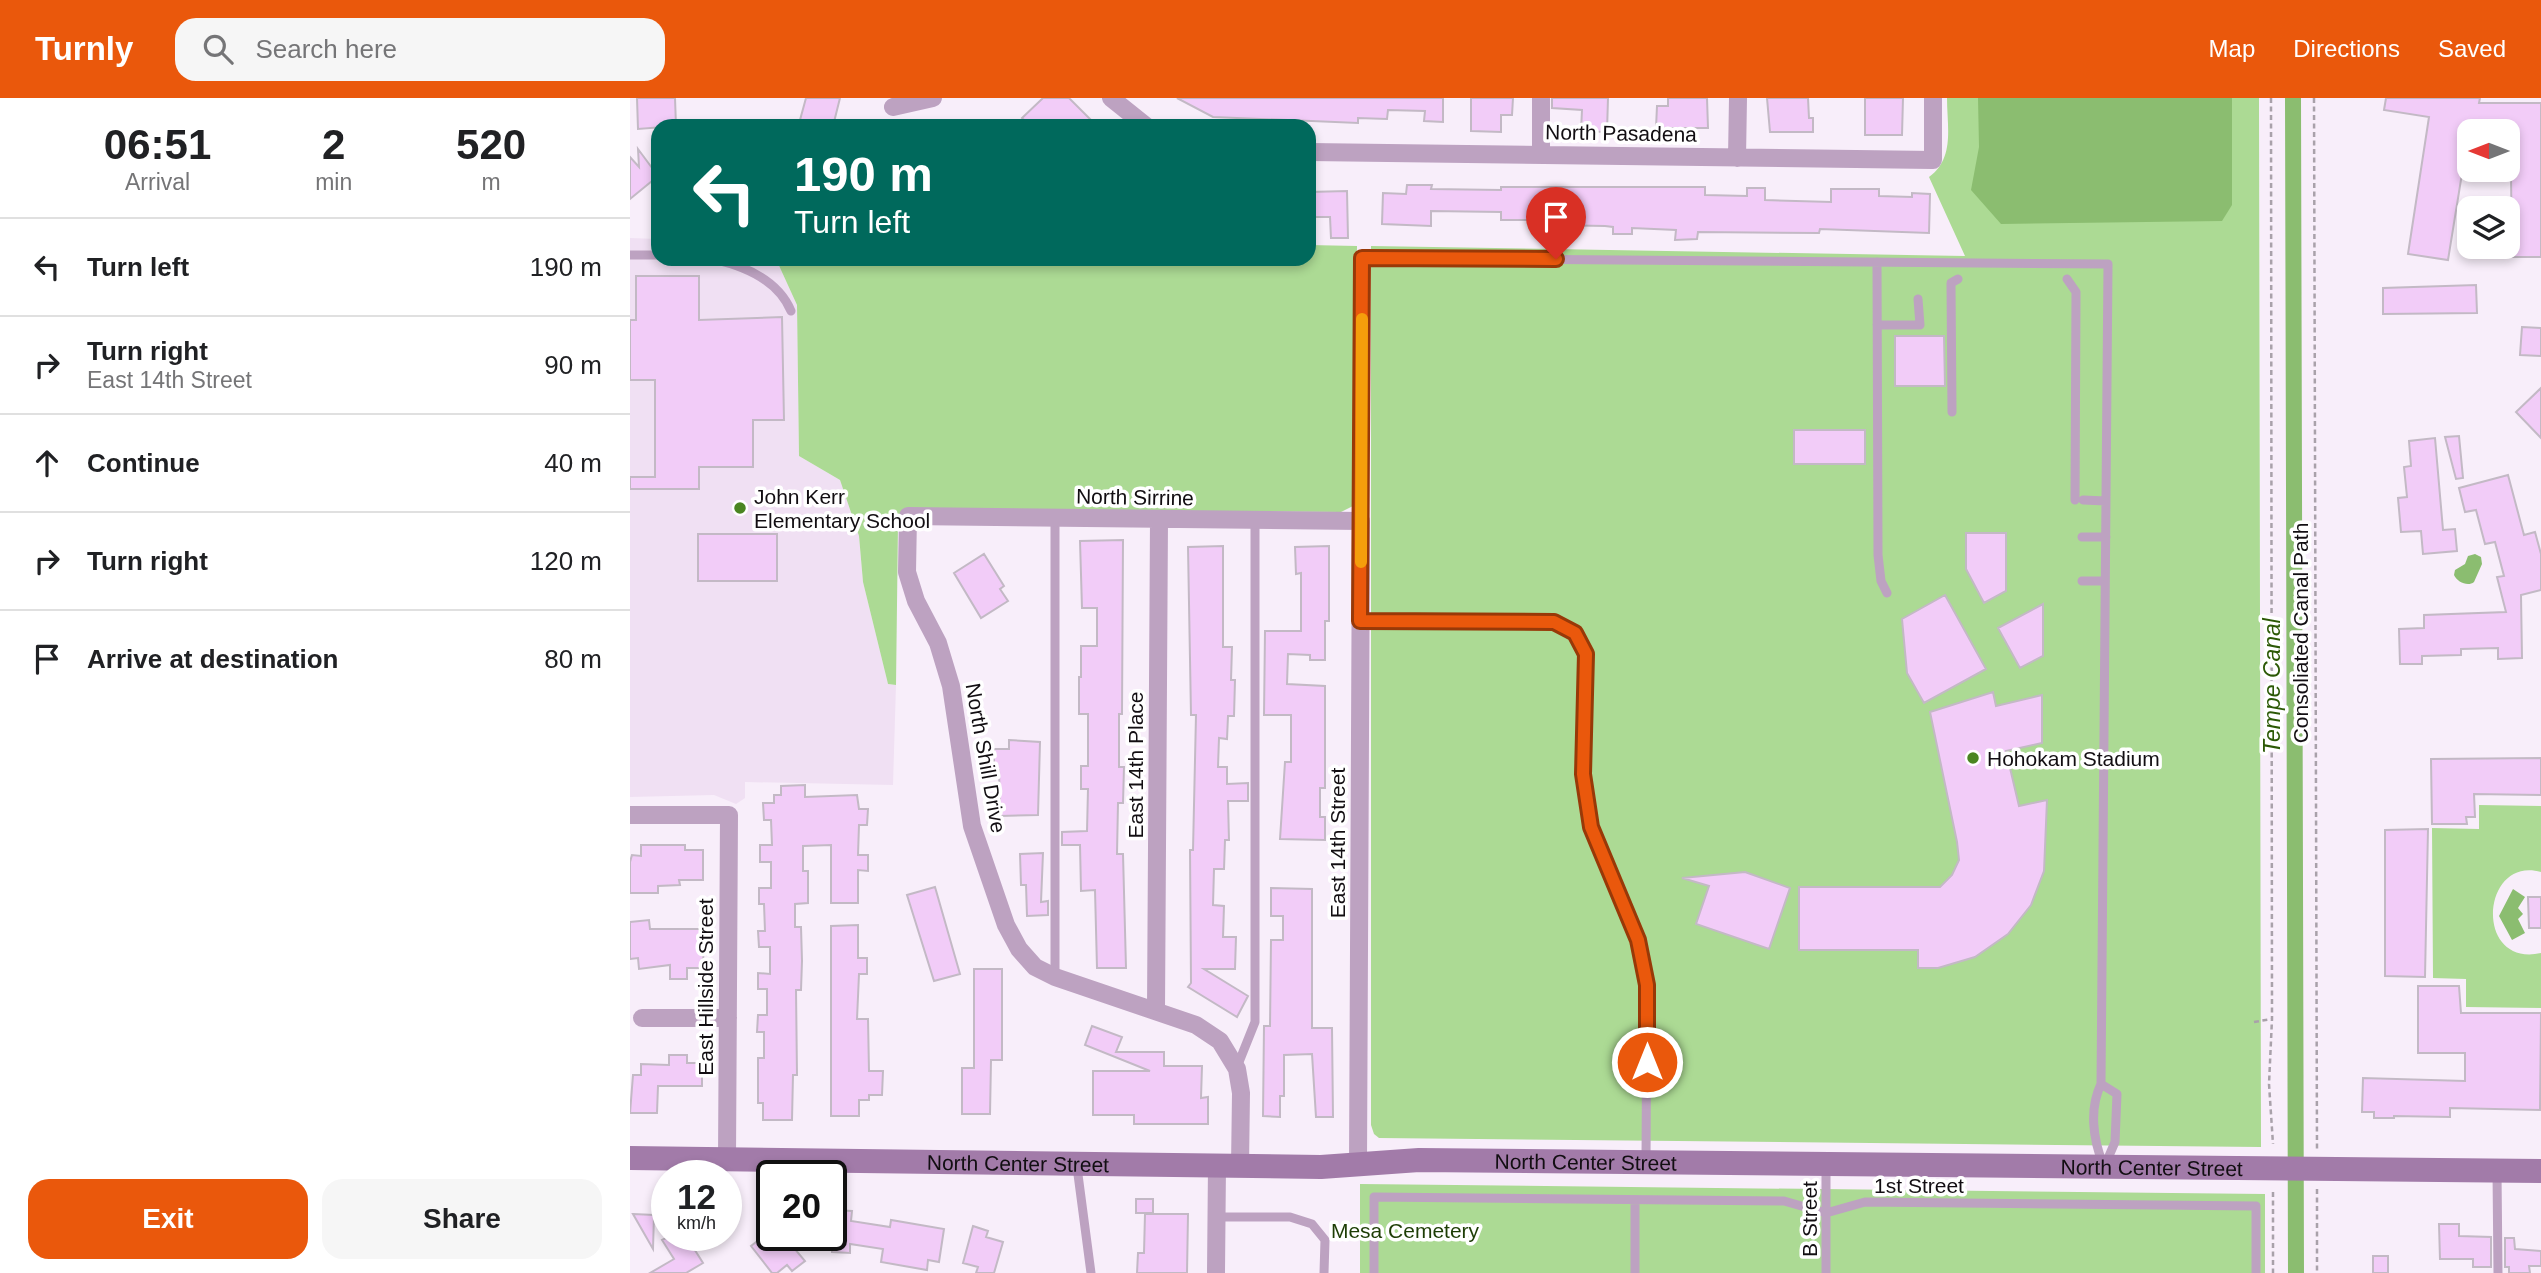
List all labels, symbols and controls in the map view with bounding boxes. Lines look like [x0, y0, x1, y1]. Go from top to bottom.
search box [175, 18, 665, 81]
text: Turnly [35, 30, 133, 67]
icon: search [199, 30, 237, 68]
text: Search here [255, 34, 397, 64]
text: Map [2209, 35, 2255, 62]
text: Directions [2293, 35, 2400, 62]
text: Saved [2438, 35, 2506, 62]
north arrow [2457, 119, 2520, 182]
map controls [2457, 119, 2520, 259]
street label: North Pasadena [1545, 120, 1697, 146]
text: 06:51 [104, 121, 211, 168]
text: 2 [322, 121, 345, 168]
text: 520 [456, 121, 526, 168]
icon: left [679, 147, 770, 238]
text: 190 m [794, 147, 933, 201]
text: Arrival [125, 169, 190, 195]
text: min [315, 169, 352, 195]
text: m [482, 169, 501, 195]
pin [1526, 187, 1586, 259]
button: layers [2457, 196, 2520, 259]
icon: arrive [1537, 198, 1575, 236]
text: Turn left [794, 204, 910, 240]
icon: left [28, 248, 66, 286]
text: Turn left [87, 252, 189, 282]
text: 190 m [530, 252, 602, 282]
text: Turn right [87, 336, 208, 366]
icon: right [28, 346, 66, 384]
text: 90 m [544, 350, 602, 380]
text: East 14th Street [87, 367, 252, 393]
icon: ahead [28, 444, 66, 482]
text: Continue [87, 448, 200, 478]
text: 40 m [544, 448, 602, 478]
street label: North Sirrine [1076, 484, 1194, 510]
place label: John Kerr Elementary School [754, 485, 930, 532]
marker: John Kerr Elementary School [732, 500, 748, 516]
street label: Consoliated Canal Path [2289, 523, 2312, 743]
icon: right [28, 542, 66, 580]
text: Turn right [87, 546, 208, 576]
text: 120 m [530, 546, 602, 576]
water label: Tempe Canal [2259, 617, 2285, 754]
icon: arrive [28, 640, 66, 678]
text: Arrive at destination [87, 644, 338, 674]
text: 80 m [544, 644, 602, 674]
street label: North Shill Drive [962, 681, 1010, 835]
street label: East 14th Place [1124, 691, 1147, 839]
place label: Hohokam Stadium [1987, 747, 2160, 770]
marker: Hohokam Stadium [1965, 750, 1981, 766]
street label: East 14th Street [1326, 768, 1349, 918]
street label: East Hillside Street [694, 898, 717, 1076]
position arrow [1610, 1025, 1684, 1099]
street label: North Center Street [1494, 1149, 1677, 1174]
street label: North Center Street [927, 1150, 1109, 1176]
street label: North Center Street [2060, 1155, 2243, 1180]
speed limit sign: 20 [756, 1160, 847, 1251]
street label: 1st Street [1874, 1174, 1964, 1197]
text: 12 [677, 1177, 716, 1216]
button: Exit [28, 1179, 308, 1259]
button: Share [322, 1179, 602, 1259]
street label: B Street [1798, 1181, 1821, 1257]
text: km/h [677, 1213, 716, 1233]
park label: Mesa Cemetery [1331, 1219, 1480, 1242]

